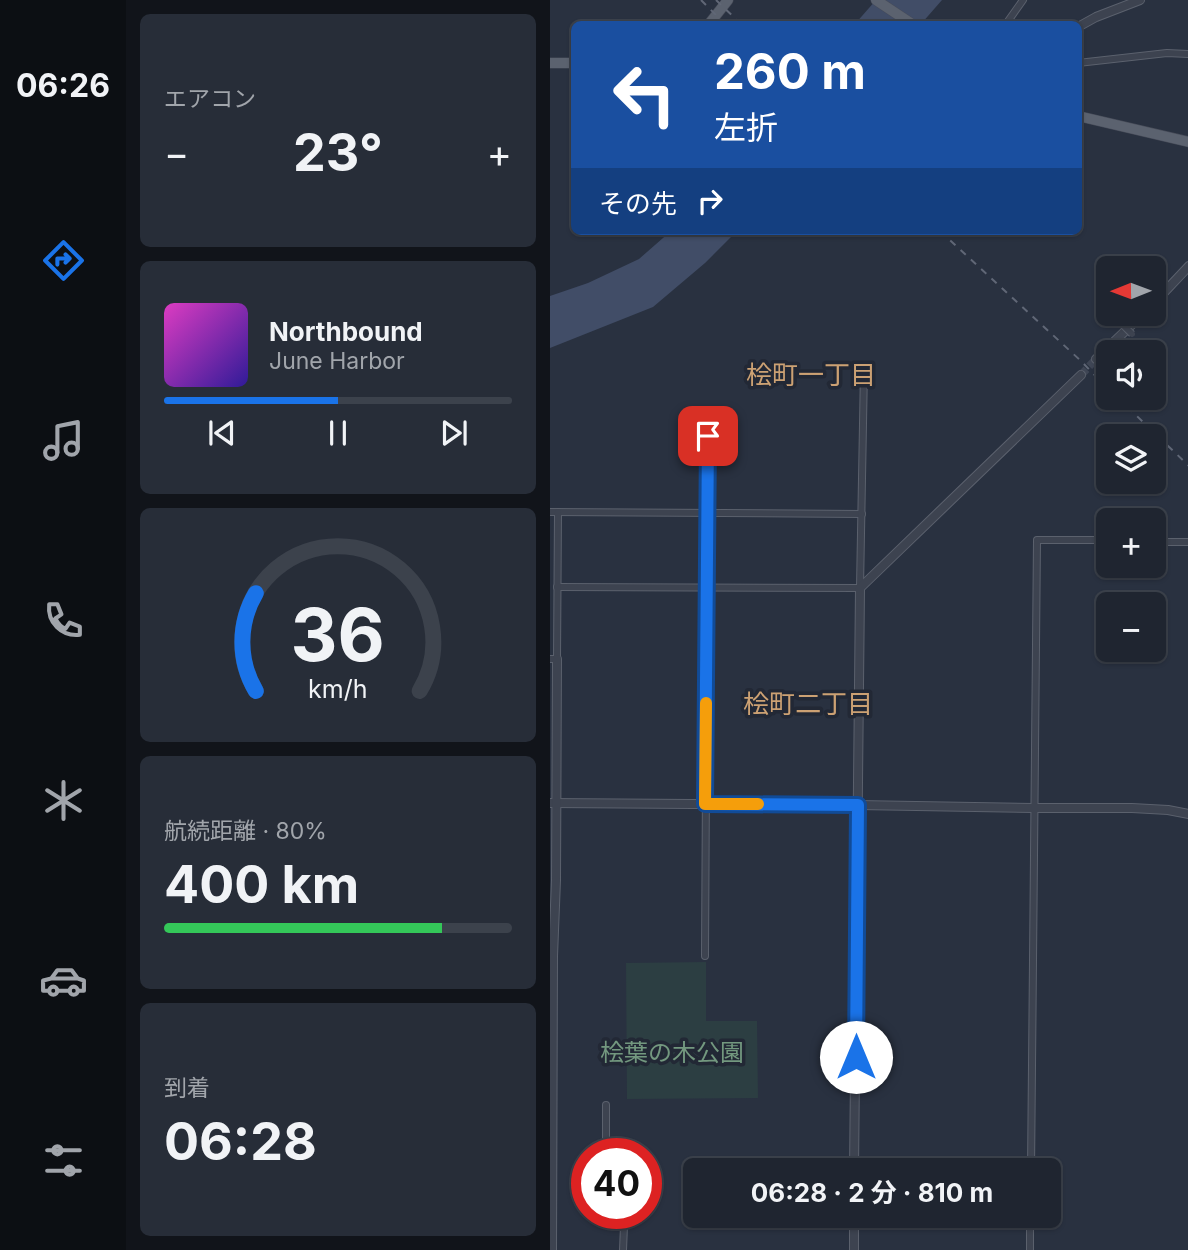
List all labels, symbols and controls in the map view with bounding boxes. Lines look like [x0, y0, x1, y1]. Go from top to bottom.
text: 260 m [714, 42, 866, 101]
icon: left [599, 49, 690, 140]
text: 06:26 [16, 66, 110, 105]
text: エアコン [164, 85, 256, 113]
text: 左折 [714, 108, 778, 147]
text: 23° [293, 121, 383, 184]
text: − [164, 130, 189, 176]
text: + [487, 130, 512, 176]
icon: right [691, 182, 729, 220]
text: その先 [599, 188, 677, 219]
icon: directions [39, 236, 88, 285]
north arrow [1096, 256, 1166, 326]
map controls [1096, 256, 1166, 662]
text: Northbound [269, 316, 423, 347]
button: sound [1096, 340, 1166, 410]
text: June Harbor [269, 347, 405, 375]
district label: 桧町一丁目 [746, 359, 876, 390]
pin [678, 406, 738, 466]
icon: previous [203, 414, 241, 452]
icon: pause [319, 414, 357, 452]
icon: next [435, 414, 473, 452]
icon: music [39, 416, 88, 465]
icon: arrive [689, 417, 727, 455]
button: layers [1096, 424, 1166, 494]
button: + [1096, 508, 1166, 578]
text: 36 [291, 590, 385, 679]
button: − [1096, 592, 1166, 662]
icon: phone [39, 596, 88, 645]
text: km/h [308, 674, 368, 704]
district label: 桧町二丁目 [743, 688, 873, 719]
icon: climate [39, 776, 88, 825]
text: 航続距離 · 80% [164, 817, 327, 845]
text: 400 km [164, 853, 359, 916]
icon: car [39, 956, 88, 1005]
position arrow [819, 1020, 893, 1094]
park label: 桧葉の木公園 [600, 1038, 744, 1067]
text: 到着 [164, 1074, 210, 1102]
text: 06:28 [164, 1110, 317, 1173]
icon: filters [39, 1136, 88, 1185]
speed limit sign: 40 [571, 1138, 662, 1229]
text: 06:28 · 2 分 · 810 m [751, 1177, 993, 1208]

